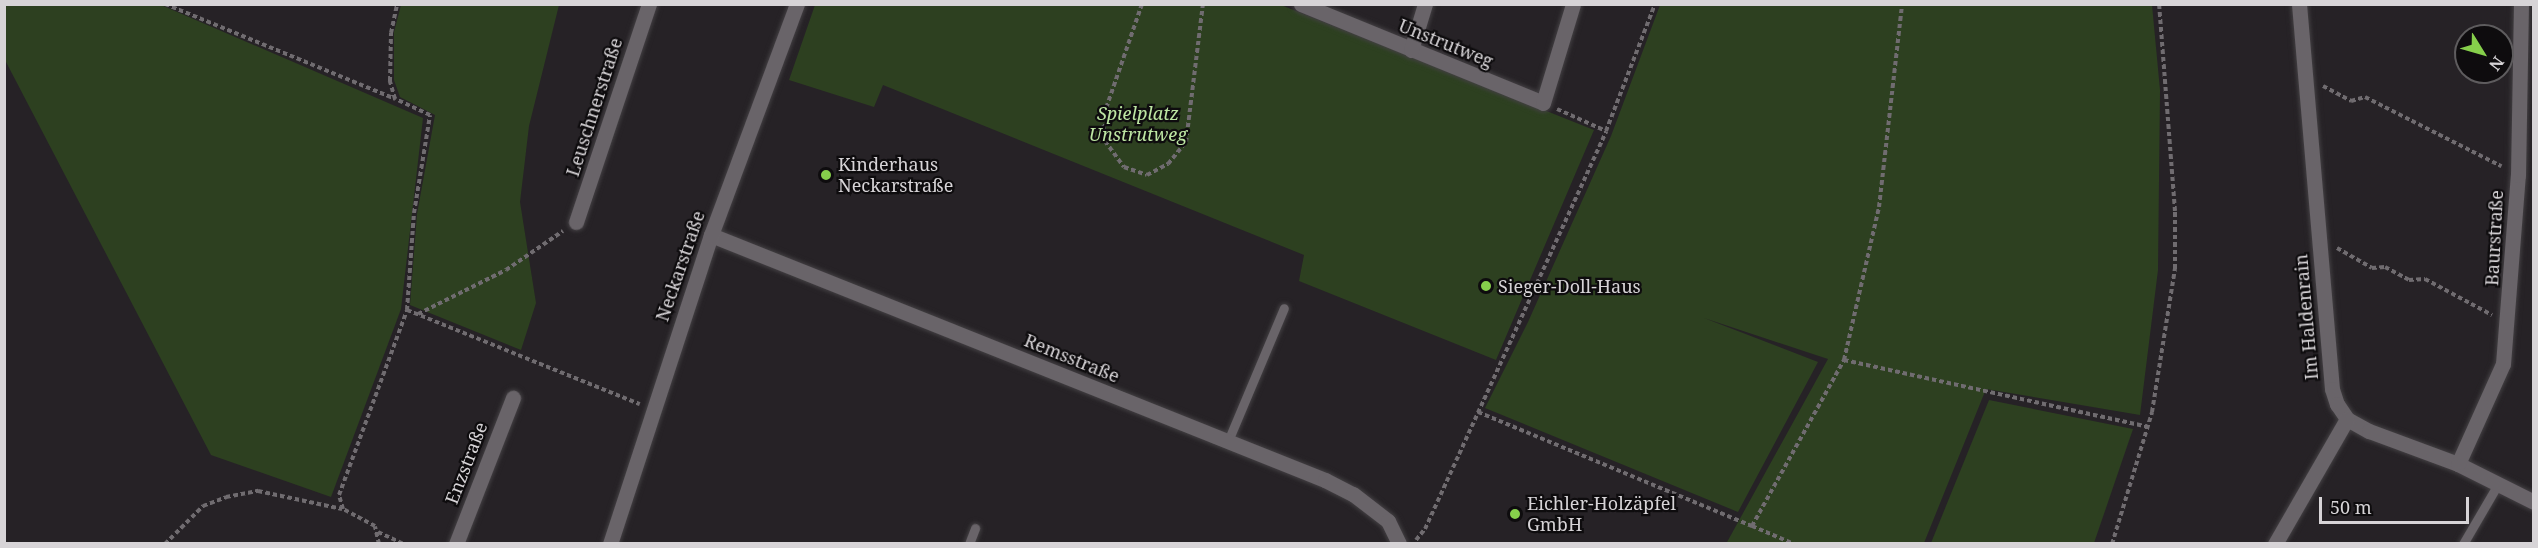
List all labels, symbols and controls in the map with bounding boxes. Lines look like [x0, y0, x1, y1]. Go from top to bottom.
street label: Unstrutweg [1396, 14, 1496, 72]
north arrow [2454, 24, 2514, 84]
street label: Leuschnerstraße [561, 35, 627, 179]
text: N [2484, 52, 2509, 75]
park label: Spielplatz Unstrutweg [1089, 103, 1187, 146]
place label: Kinderhaus Neckarstraße [838, 154, 953, 196]
marker: Kinderhaus Neckarstraße [819, 168, 833, 182]
street label: Baurstraße [2481, 190, 2507, 286]
street label: Neckarstraße [651, 208, 709, 324]
street label: Im Haldenrain [2290, 253, 2322, 381]
place label: Sieger-Doll-Haus [1498, 275, 1641, 297]
marker: Sieger-Doll-Haus [1479, 279, 1493, 293]
street label: Remsstraße [1021, 329, 1123, 387]
street label: Enzstraße [441, 419, 491, 507]
scale bar [2322, 485, 2472, 523]
place label: Eichler-Holzäpfel GmbH [1527, 493, 1676, 536]
text: 50 m [2330, 495, 2372, 519]
marker: Eichler-Holzäpfel GmbH [1508, 507, 1522, 521]

